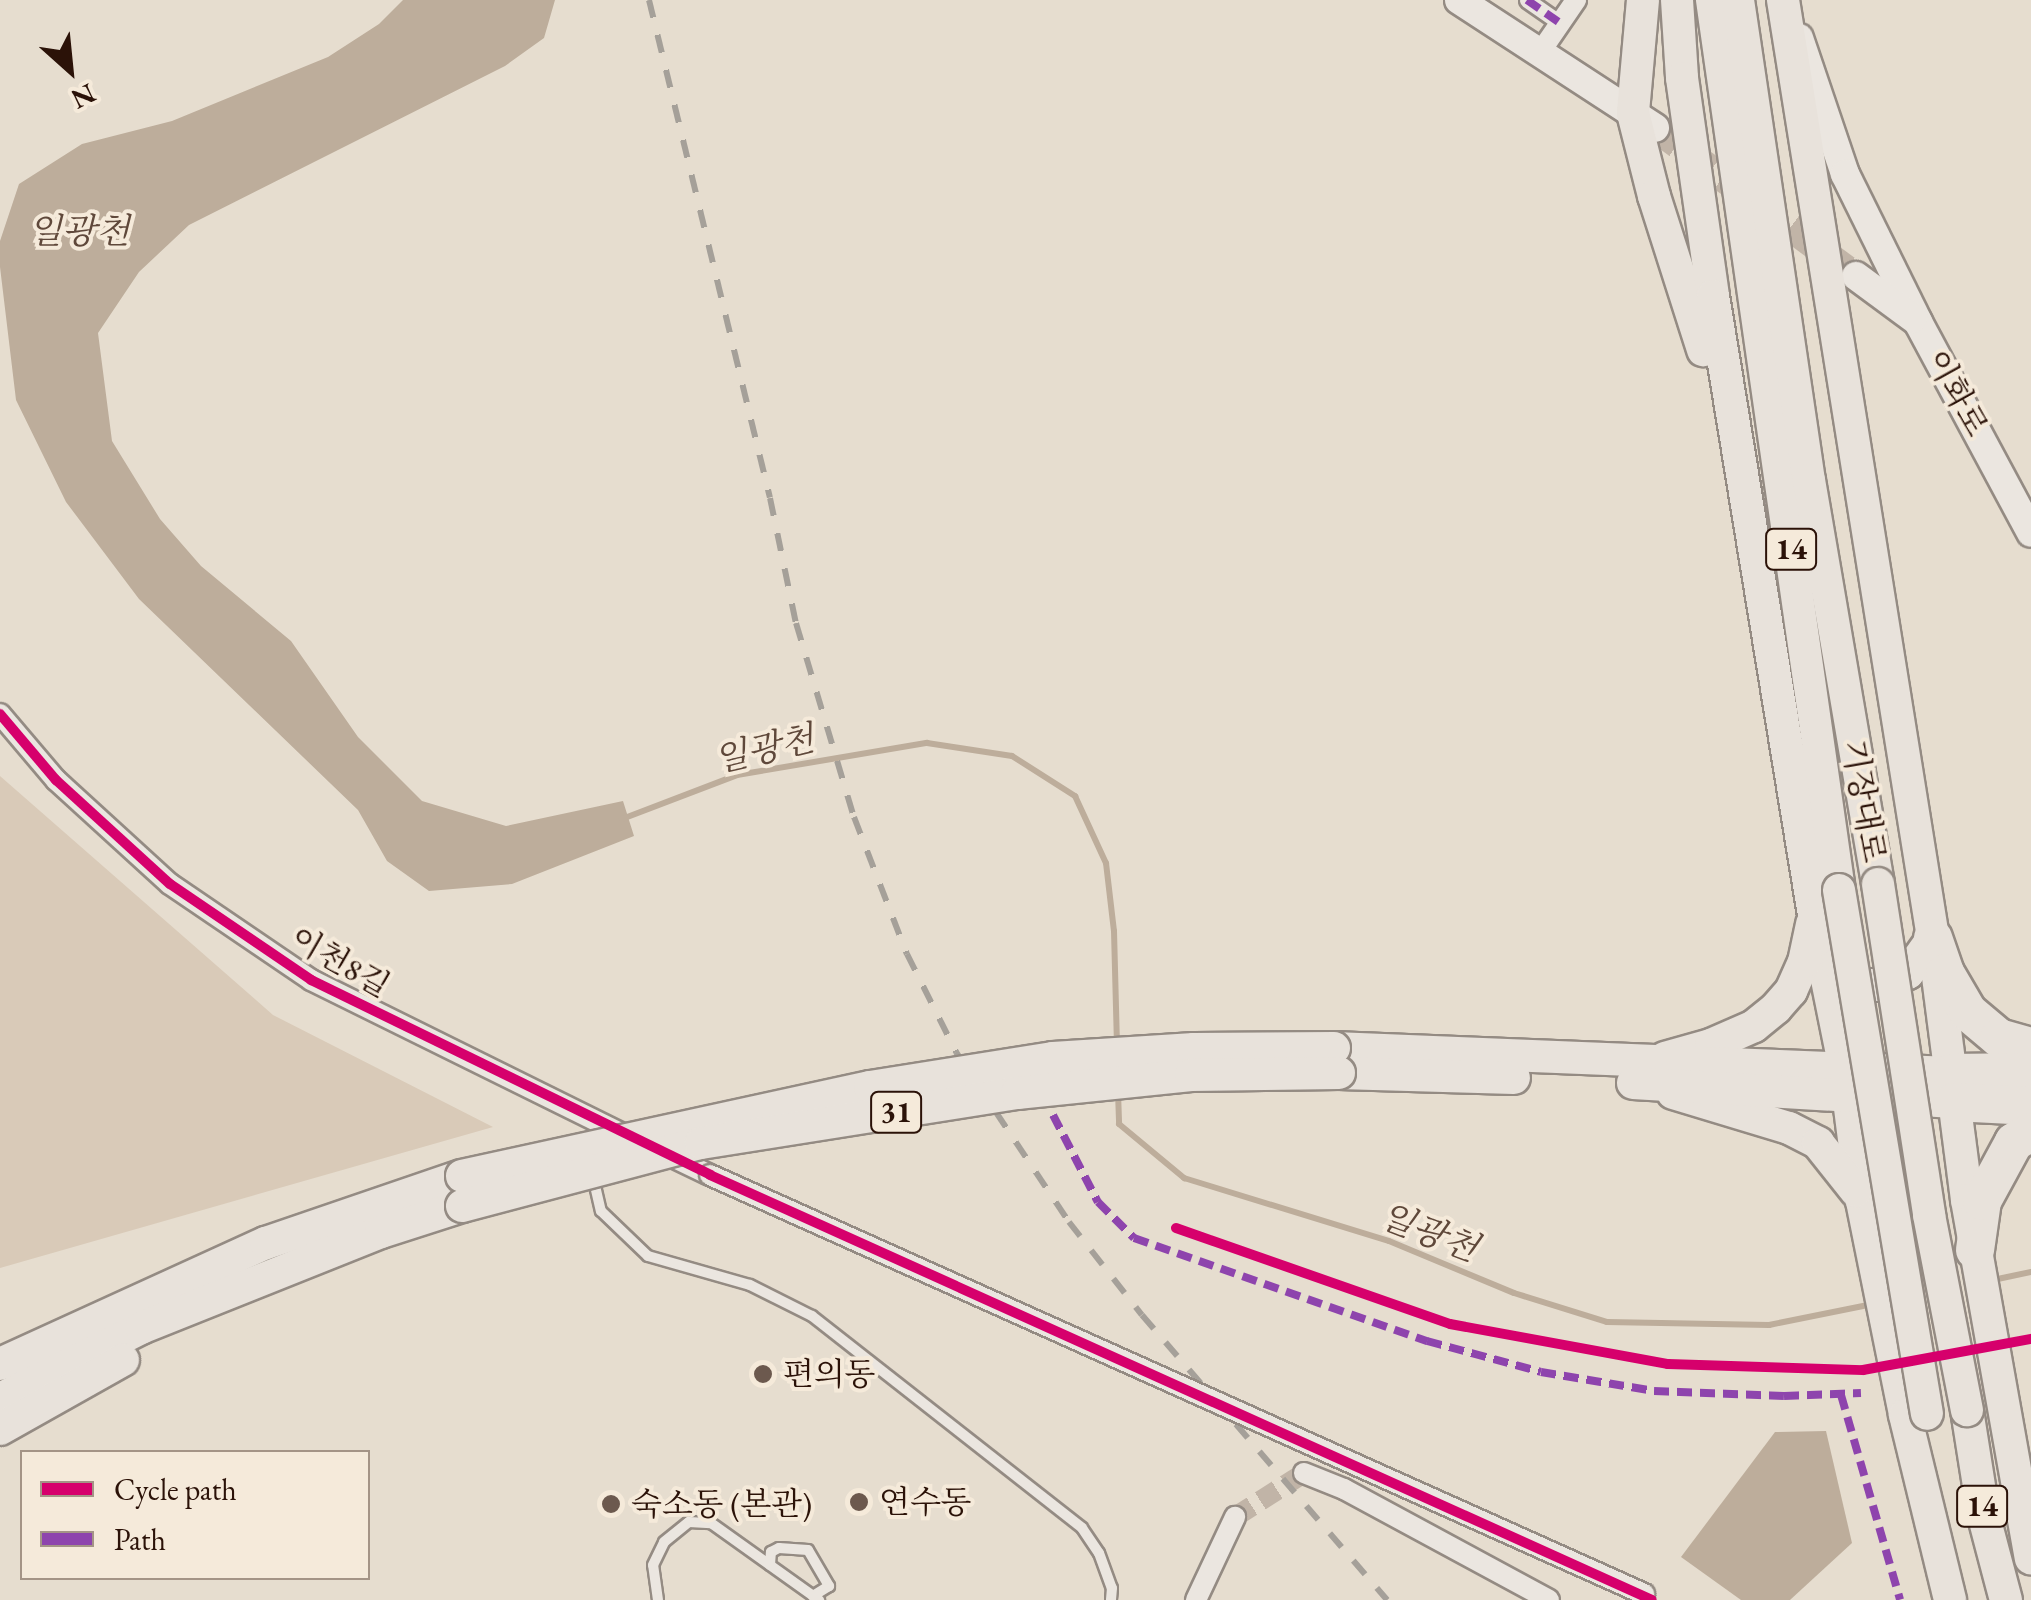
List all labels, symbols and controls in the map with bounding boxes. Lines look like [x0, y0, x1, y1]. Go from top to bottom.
north arrow [20, 20, 120, 120]
text: N [65, 76, 102, 118]
water label: 일광천 [28, 210, 130, 252]
street label: 이화로 [1918, 343, 1996, 443]
road number: 14 [1764, 524, 1818, 574]
water label: 일광천 [710, 717, 818, 781]
street label: 기장대로 [1834, 737, 1894, 865]
street label: 이천8길 [284, 918, 396, 1006]
road number: 31 [868, 1087, 924, 1137]
water label: 일광천 [1374, 1194, 1484, 1270]
place label: 편의동 [783, 1355, 876, 1393]
marker: 편의동 [752, 1363, 774, 1385]
legend [20, 1450, 370, 1580]
text: Cycle path [114, 1470, 237, 1509]
road number: 14 [1954, 1481, 2010, 1531]
place label: 연수동 [879, 1483, 972, 1521]
place label: 숙소동 (본관) [631, 1485, 812, 1523]
marker: 연수동 [848, 1491, 870, 1513]
marker: 숙소동 (본관) [600, 1493, 622, 1515]
text: Path [114, 1520, 166, 1559]

